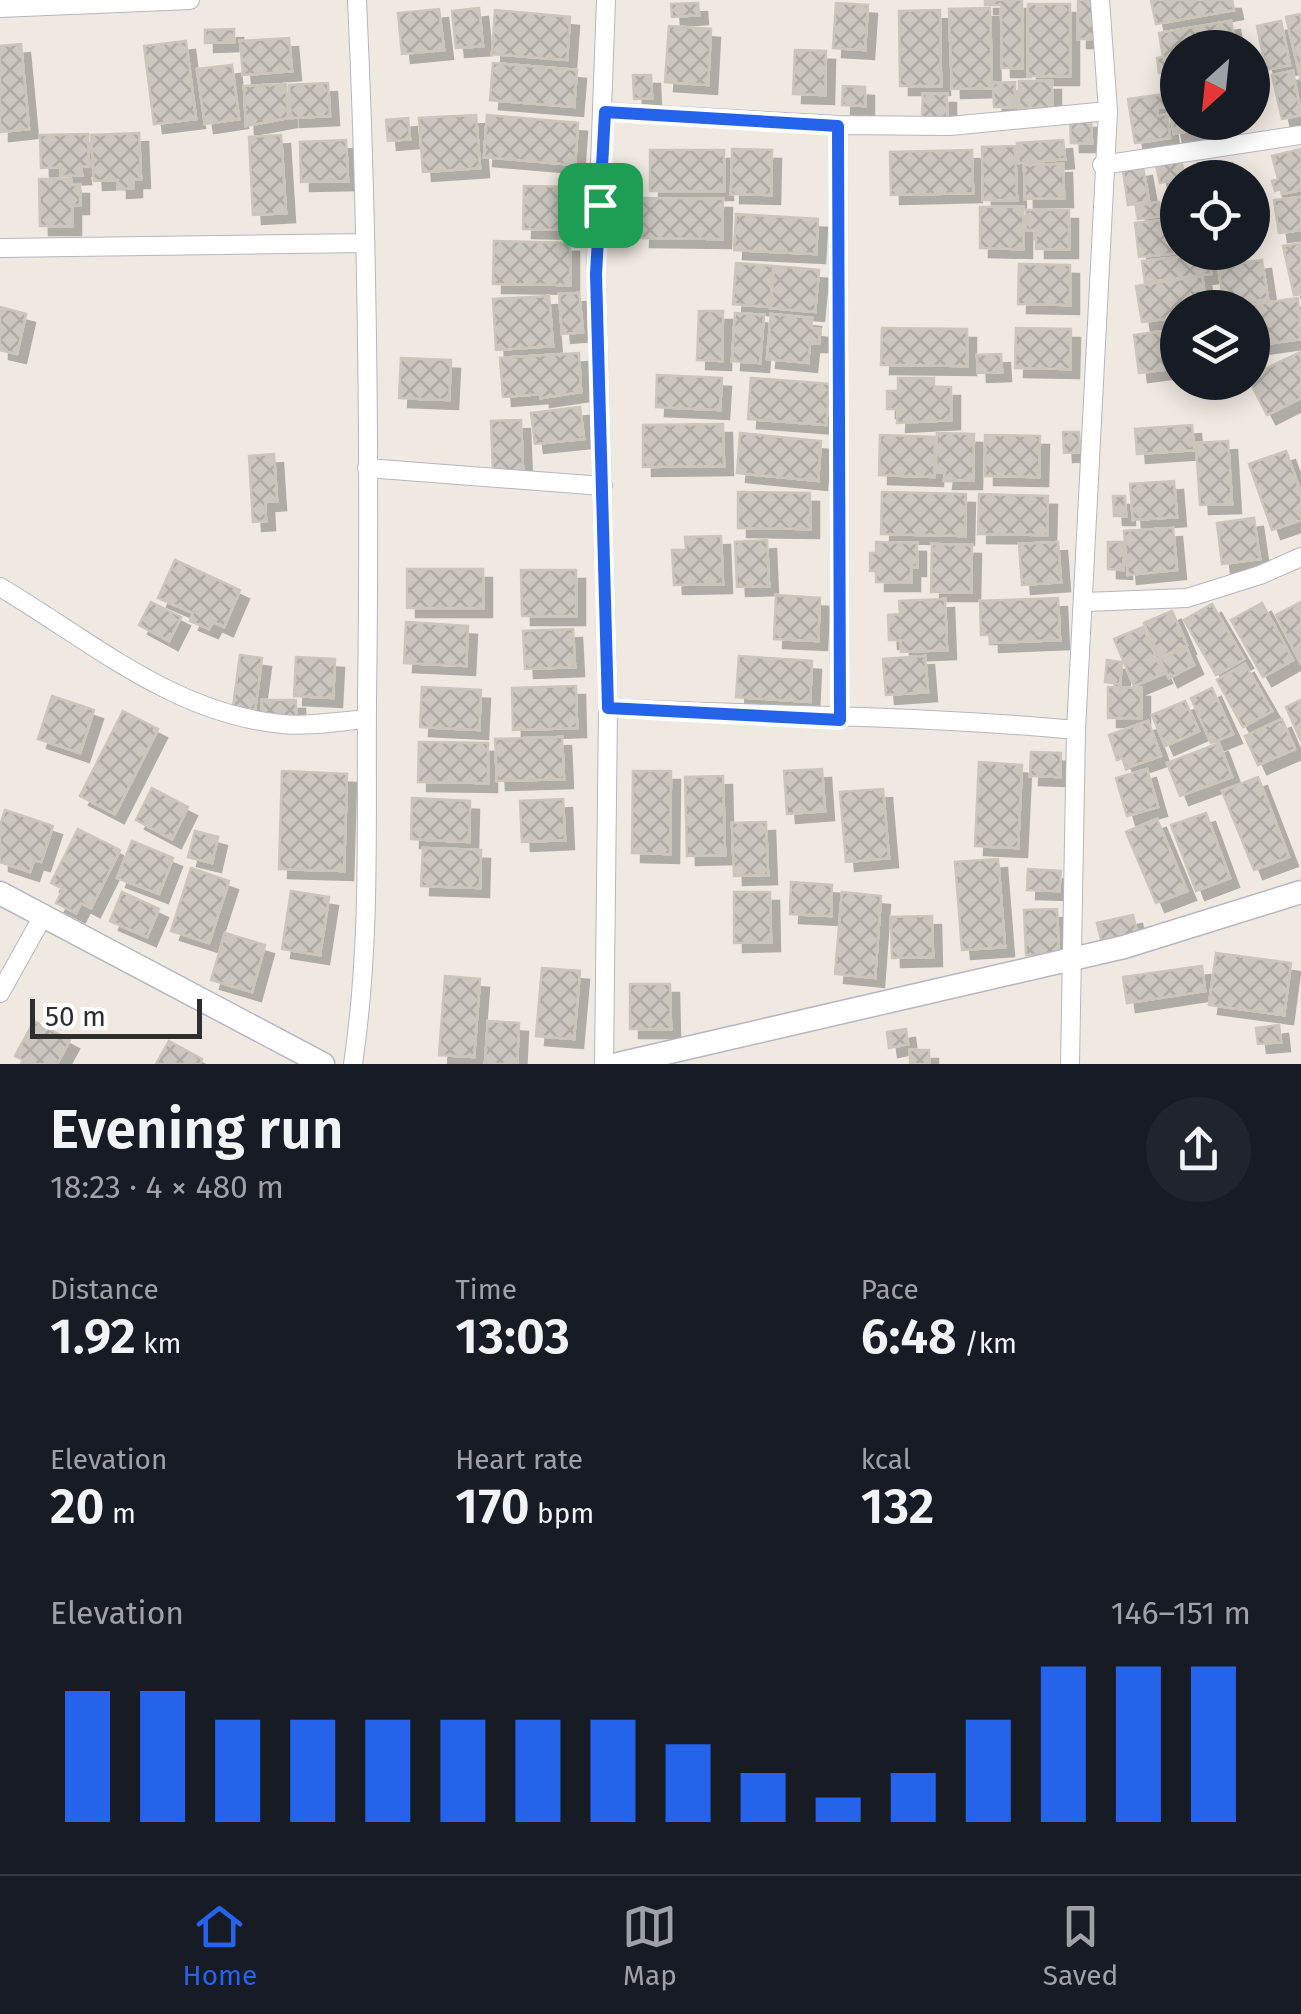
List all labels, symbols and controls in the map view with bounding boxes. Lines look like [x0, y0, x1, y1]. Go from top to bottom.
north arrow [1160, 30, 1270, 140]
map controls [1160, 30, 1270, 400]
button: locate [1160, 160, 1270, 270]
pin [558, 163, 643, 248]
icon: arrive [573, 178, 628, 233]
button: layers [1160, 290, 1270, 400]
scale bar [30, 994, 202, 1038]
text: 50 m [45, 1000, 106, 1033]
text: Evening run [50, 1097, 344, 1163]
button: share [1146, 1097, 1251, 1202]
text: 18:23 · 4 × 480 m [50, 1168, 284, 1206]
text: Distance [50, 1273, 159, 1306]
text: Time [455, 1273, 517, 1306]
text: Pace [861, 1273, 919, 1306]
text: 1.92 [50, 1306, 136, 1366]
text: 13:03 [455, 1306, 570, 1366]
text: 6:48 [861, 1306, 957, 1366]
text: km [136, 1327, 182, 1360]
text: /km [957, 1327, 1017, 1360]
text: Elevation [50, 1443, 167, 1476]
text: Heart rate [455, 1443, 583, 1476]
text: kcal [861, 1443, 911, 1476]
text: 20 [50, 1476, 105, 1536]
text: 170 [455, 1476, 530, 1536]
text: 132 [861, 1476, 934, 1536]
text: m [105, 1497, 136, 1530]
text: bpm [530, 1497, 594, 1530]
text: Elevation [50, 1594, 184, 1632]
text: 146–151 m [1111, 1594, 1251, 1632]
tab: Home [183, 1899, 257, 1992]
tab: Map [622, 1899, 677, 1992]
tab: Saved [1043, 1899, 1118, 1992]

